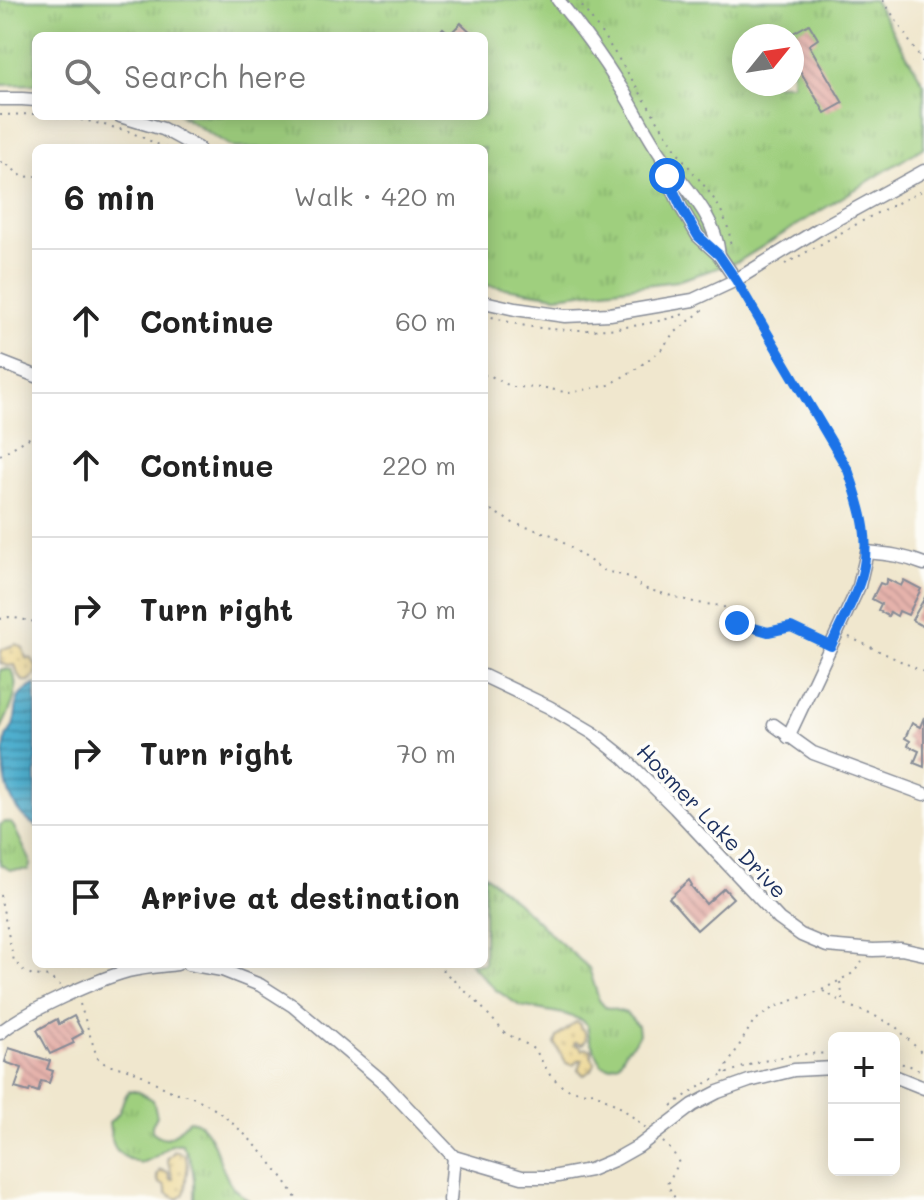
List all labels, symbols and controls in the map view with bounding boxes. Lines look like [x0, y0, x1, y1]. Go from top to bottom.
north arrow [732, 24, 804, 96]
search box [32, 32, 488, 120]
icon: search [60, 54, 104, 98]
text: Search here [124, 56, 307, 96]
route start [649, 158, 685, 194]
text: 6 min [64, 174, 155, 219]
text: Walk · 420 m [294, 179, 456, 213]
icon: ahead [64, 299, 108, 343]
text: Continue [140, 301, 273, 341]
text: 60 m [395, 304, 456, 338]
icon: ahead [64, 443, 108, 487]
text: Continue [140, 445, 273, 485]
text: 220 m [382, 448, 456, 482]
icon: right [64, 587, 108, 631]
text: Turn right [140, 589, 293, 629]
text: 70 m [396, 592, 456, 626]
route end [719, 605, 755, 641]
icon: right [64, 731, 108, 775]
text: Turn right [140, 733, 293, 773]
text: 70 m [396, 736, 456, 770]
street label: Hosmer Lake Drive [631, 737, 794, 904]
icon: arrive [64, 875, 108, 919]
text: Arrive at destination [140, 877, 460, 917]
map controls [828, 1032, 900, 1176]
button: + [828, 1032, 900, 1104]
button: − [828, 1104, 900, 1176]

